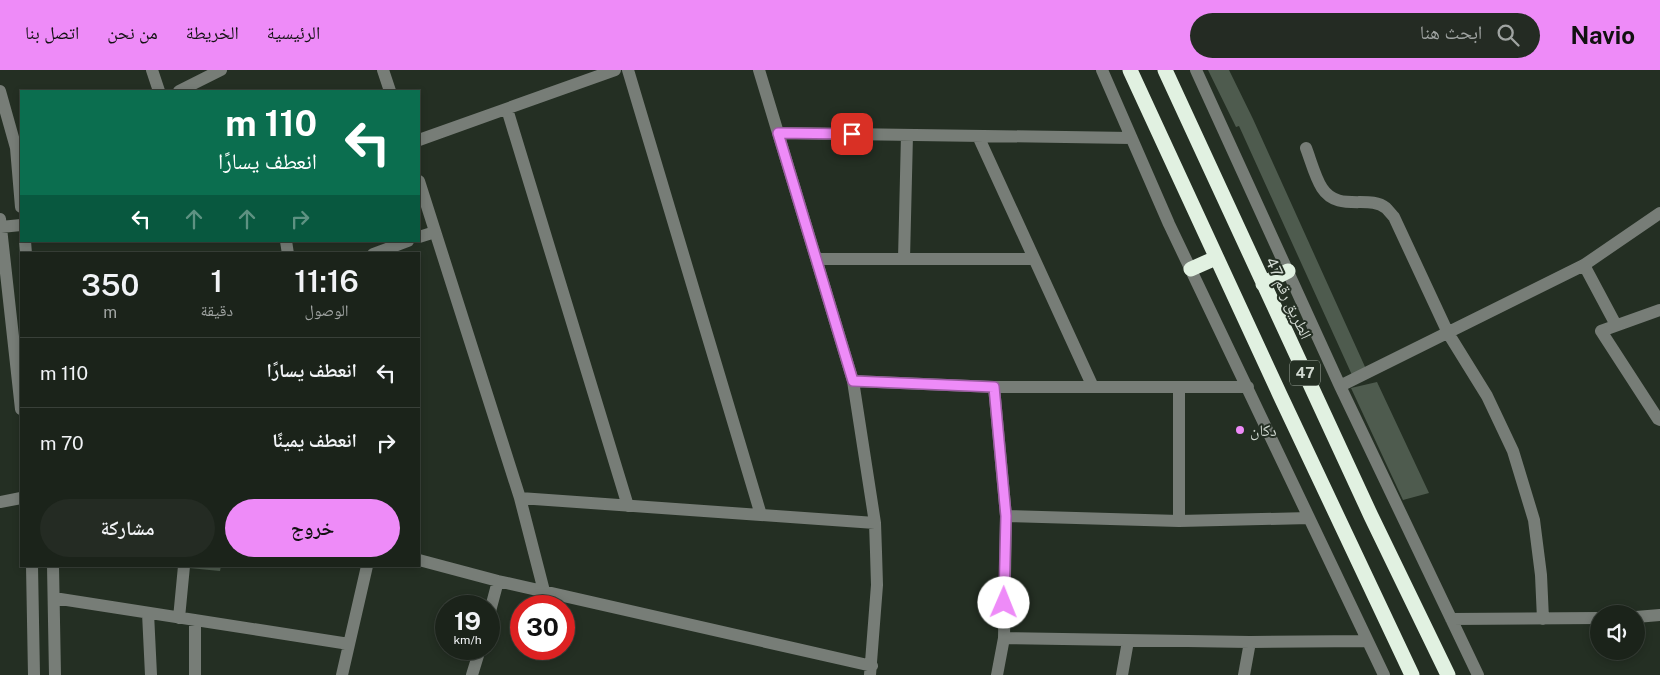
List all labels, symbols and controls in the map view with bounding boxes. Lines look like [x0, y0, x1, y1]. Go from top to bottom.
search box [1190, 13, 1540, 58]
text: ابحث هنا [1420, 21, 1482, 43]
icon: search [1494, 21, 1522, 49]
text: Navio [1570, 21, 1635, 49]
text: اتصل بنا [25, 22, 79, 43]
text: من نحن [107, 22, 158, 43]
text: الخريطة [186, 22, 239, 43]
text: الرئيسية [267, 22, 320, 43]
text: 110 m [225, 103, 317, 144]
icon: left [335, 110, 400, 175]
pin [831, 113, 873, 155]
icon: arrive [838, 120, 866, 148]
text: انعطف يسارًا [218, 148, 317, 174]
icon: left [127, 205, 155, 233]
icon: ahead [180, 205, 208, 233]
icon: ahead [233, 205, 261, 233]
icon: right [286, 205, 314, 233]
street label: الطريق رقم 47 [1260, 254, 1316, 343]
text: 1 [211, 263, 223, 299]
text: 11:16 [294, 263, 359, 299]
text: 350 [81, 267, 139, 303]
text: دقيقة [201, 301, 233, 320]
text: الوصول [304, 301, 349, 320]
text: m [103, 303, 117, 322]
text: انعطف يسارًا [267, 359, 357, 381]
icon: left [372, 359, 400, 387]
road number: 47 [1290, 360, 1320, 386]
text: 110 m [40, 362, 88, 384]
place label: دكان [1250, 421, 1277, 441]
marker: دكان [1234, 424, 1246, 436]
text: انعطف يمينًا [272, 429, 357, 451]
icon: right [372, 429, 400, 457]
text: 70 m [40, 432, 84, 454]
button: مشاركة [40, 499, 215, 557]
button: خروج [225, 499, 400, 557]
position arrow [977, 576, 1029, 628]
speed limit sign: 30 [510, 595, 575, 660]
map controls [1590, 605, 1645, 660]
button: sound [1590, 605, 1645, 660]
text: 19 [454, 606, 481, 636]
text: km/h [453, 633, 482, 647]

